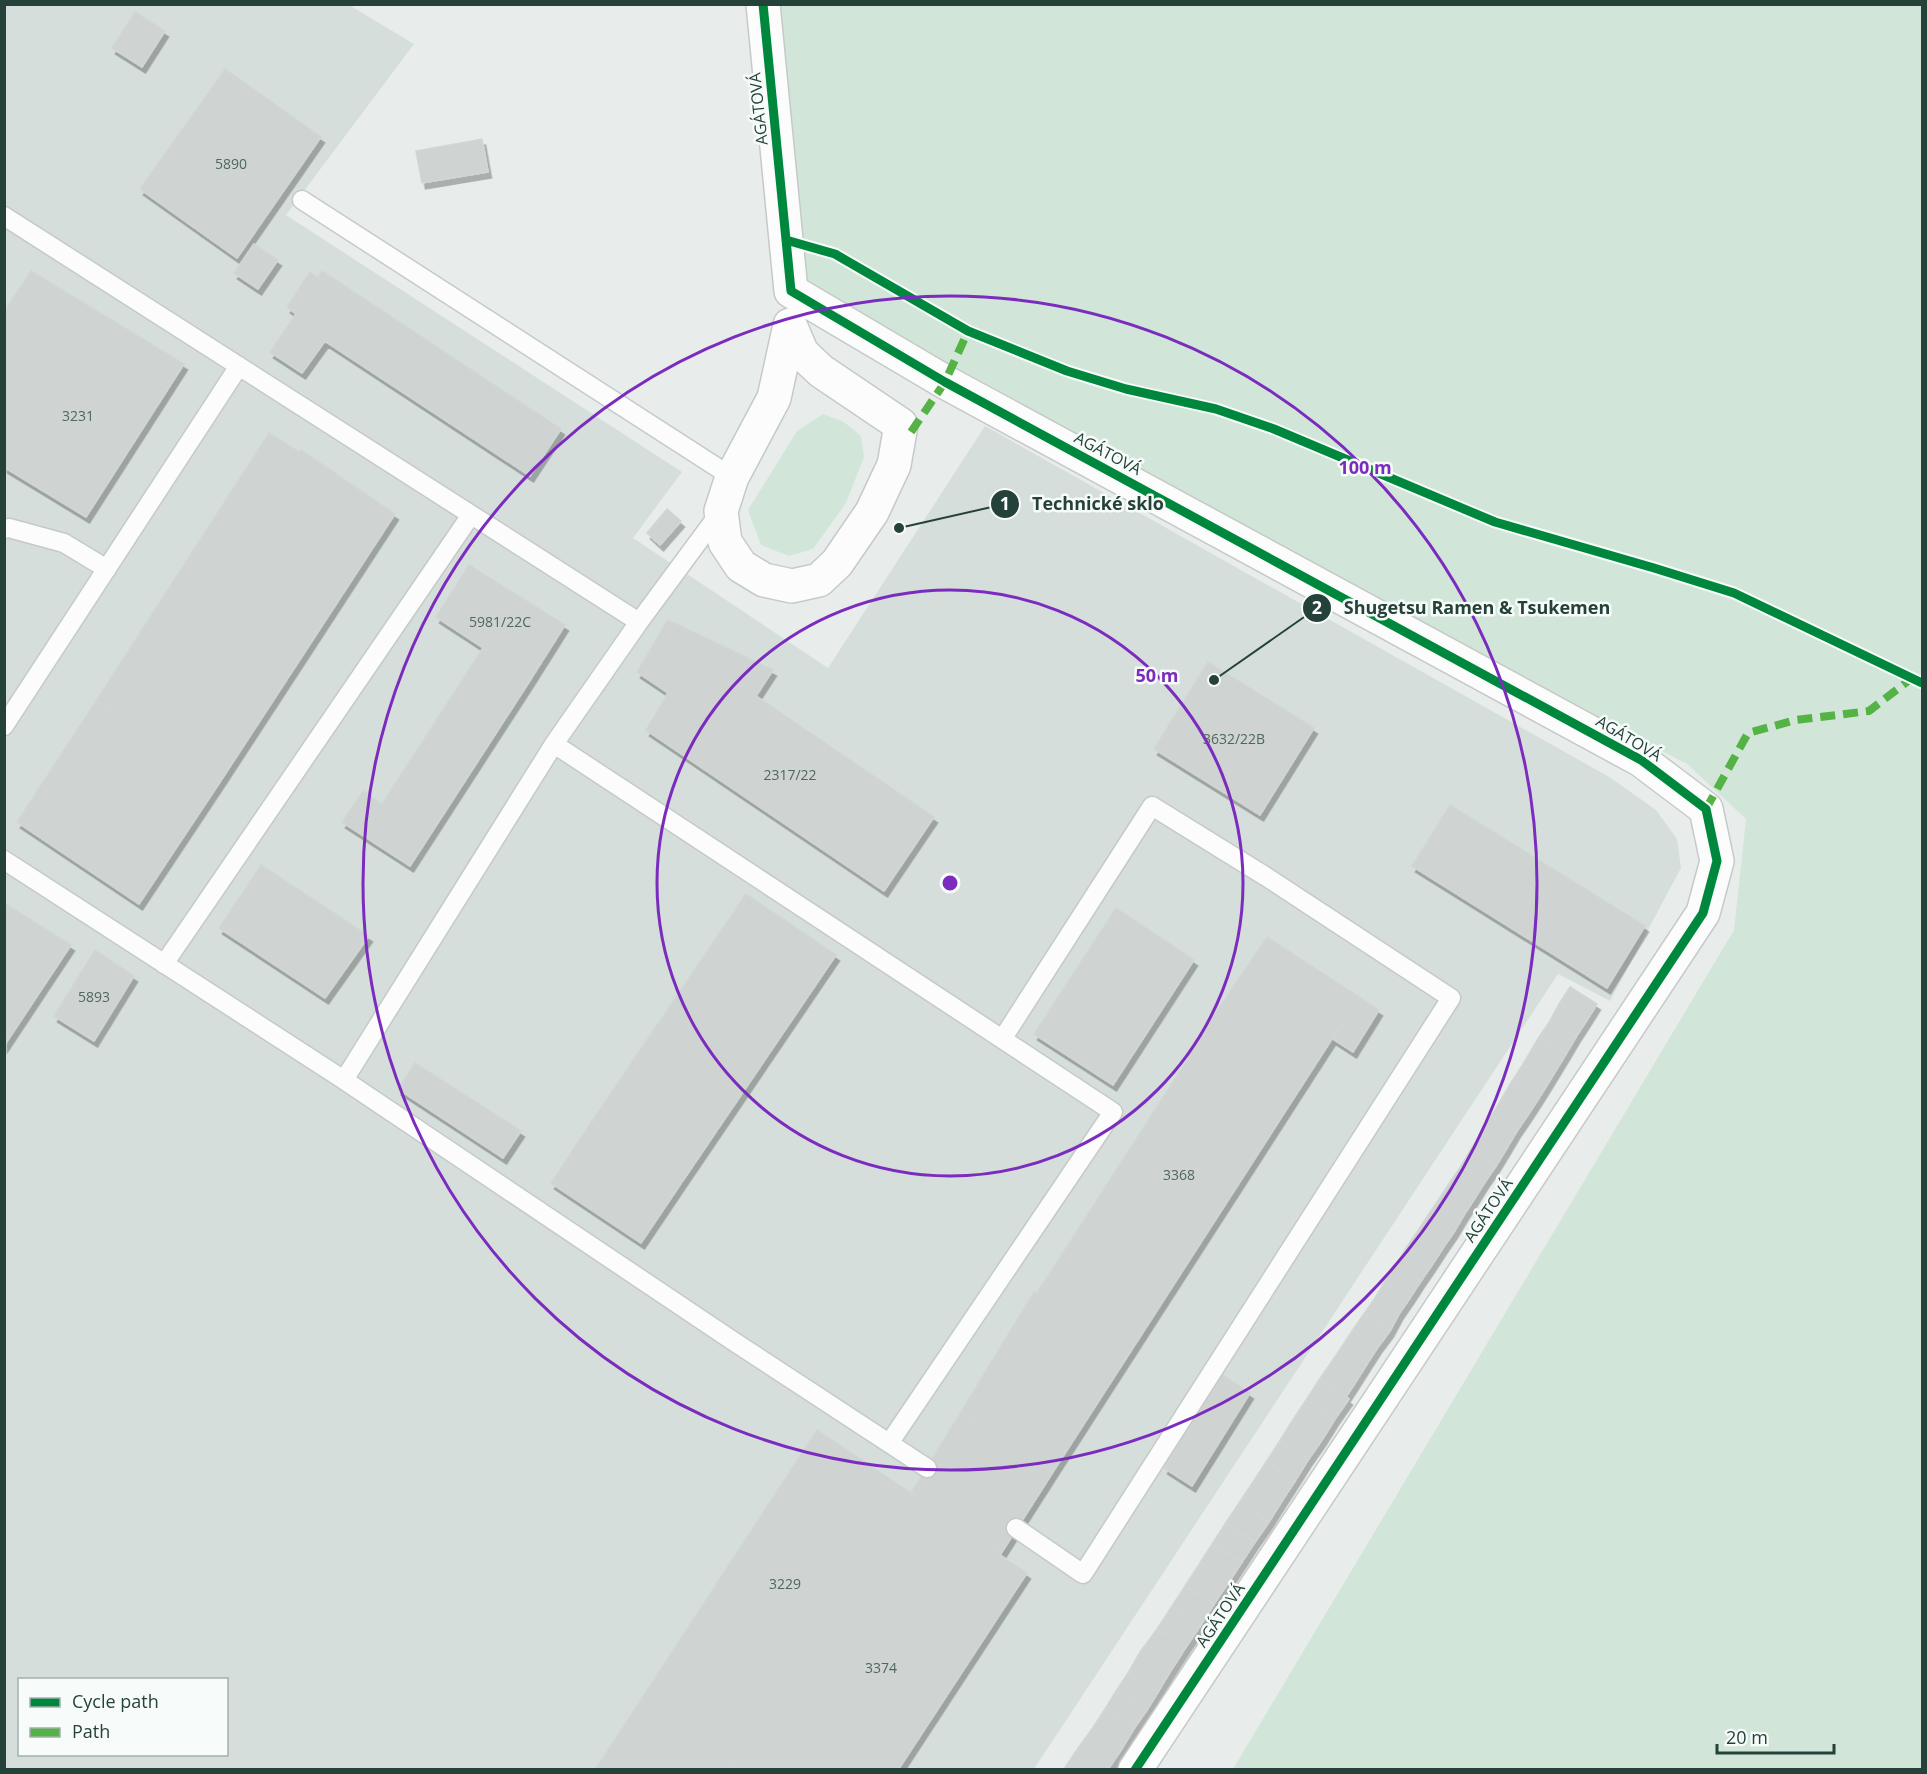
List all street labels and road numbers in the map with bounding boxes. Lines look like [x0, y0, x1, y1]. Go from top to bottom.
street label: AGÁTOVÁ [743, 71, 773, 146]
street label: AGÁTOVÁ [1071, 426, 1146, 480]
street label: AGÁTOVÁ [1592, 710, 1667, 767]
street label: AGÁTOVÁ [1459, 1173, 1518, 1246]
street label: AGÁTOVÁ [1191, 1578, 1250, 1651]

